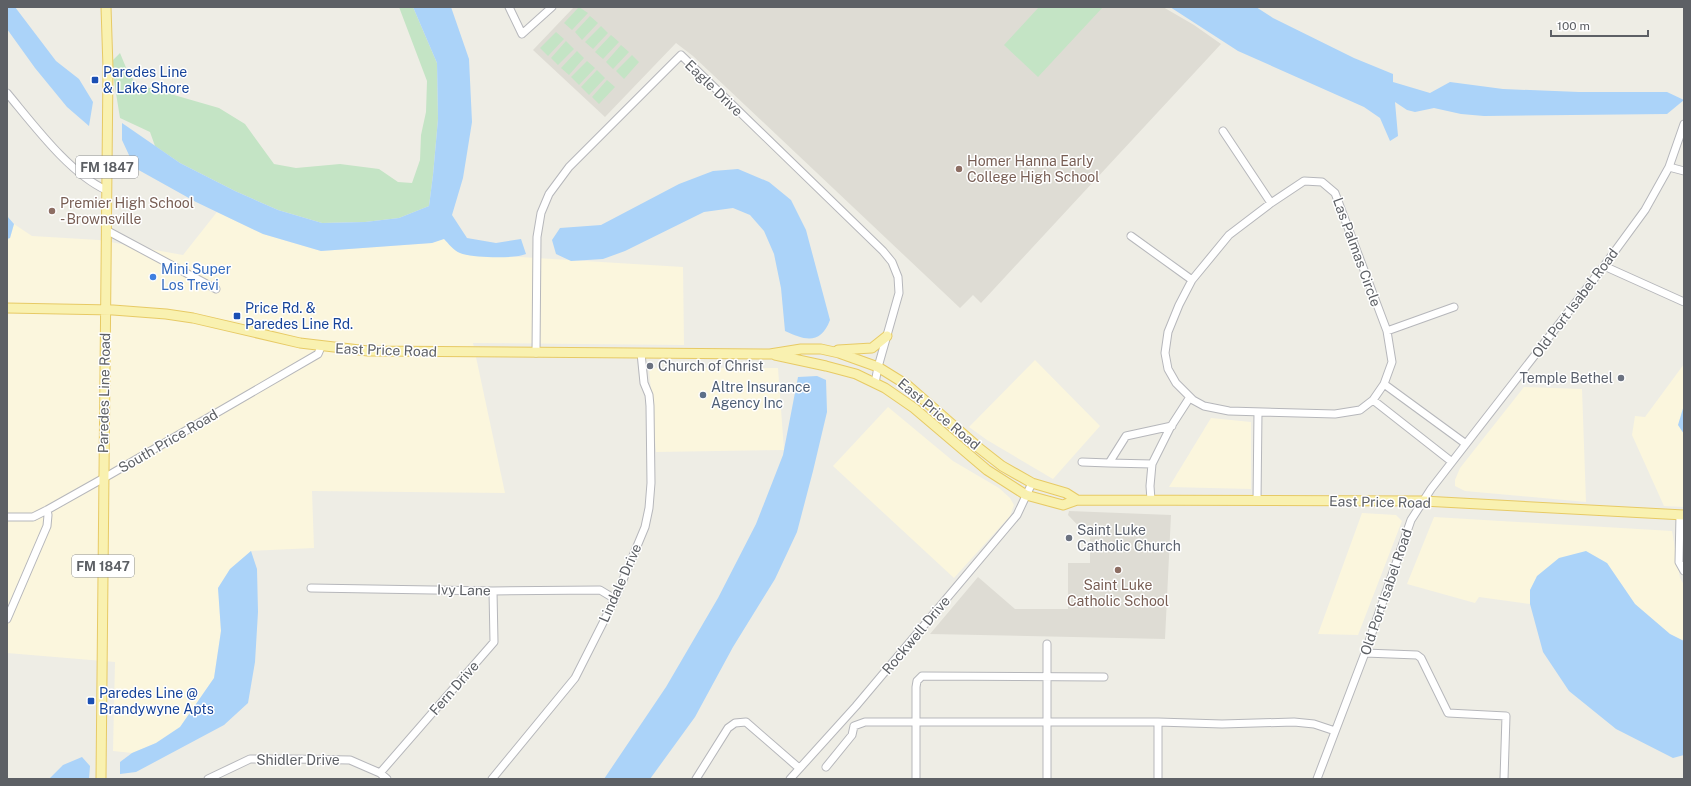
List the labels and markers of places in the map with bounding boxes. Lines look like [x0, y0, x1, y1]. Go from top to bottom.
place label: Paredes Line & Lake Shore [103, 64, 189, 96]
marker: Paredes Line & Lake Shore [90, 75, 100, 85]
place label: Homer Hanna Early College High School [967, 153, 1099, 185]
marker: Homer Hanna Early College High School [954, 164, 964, 174]
place label: Premier High School - Brownsville [60, 195, 194, 227]
marker: Premier High School - Brownsville [47, 206, 57, 216]
place label: Mini Super Los Trevi [161, 261, 231, 293]
marker: Mini Super Los Trevi [148, 272, 158, 282]
place label: Price Rd. & Paredes Line Rd. [245, 300, 353, 332]
marker: Price Rd. & Paredes Line Rd. [232, 311, 242, 321]
place label: Church of Christ [658, 358, 764, 374]
marker: Church of Christ [645, 361, 655, 371]
place label: Temple Bethel [1519, 370, 1613, 386]
marker: Temple Bethel [1616, 373, 1626, 383]
place label: Altre Insurance Agency Inc [711, 379, 811, 411]
marker: Altre Insurance Agency Inc [698, 390, 708, 400]
place label: Saint Luke Catholic Church [1077, 522, 1181, 554]
marker: Saint Luke Catholic Church [1064, 533, 1074, 543]
marker: Saint Luke Catholic School [1113, 565, 1123, 575]
place label: Saint Luke Catholic School [1067, 577, 1169, 609]
place label: Paredes Line @ Brandywyne Apts [99, 685, 214, 717]
marker: Paredes Line @ Brandywyne Apts [86, 696, 96, 706]

